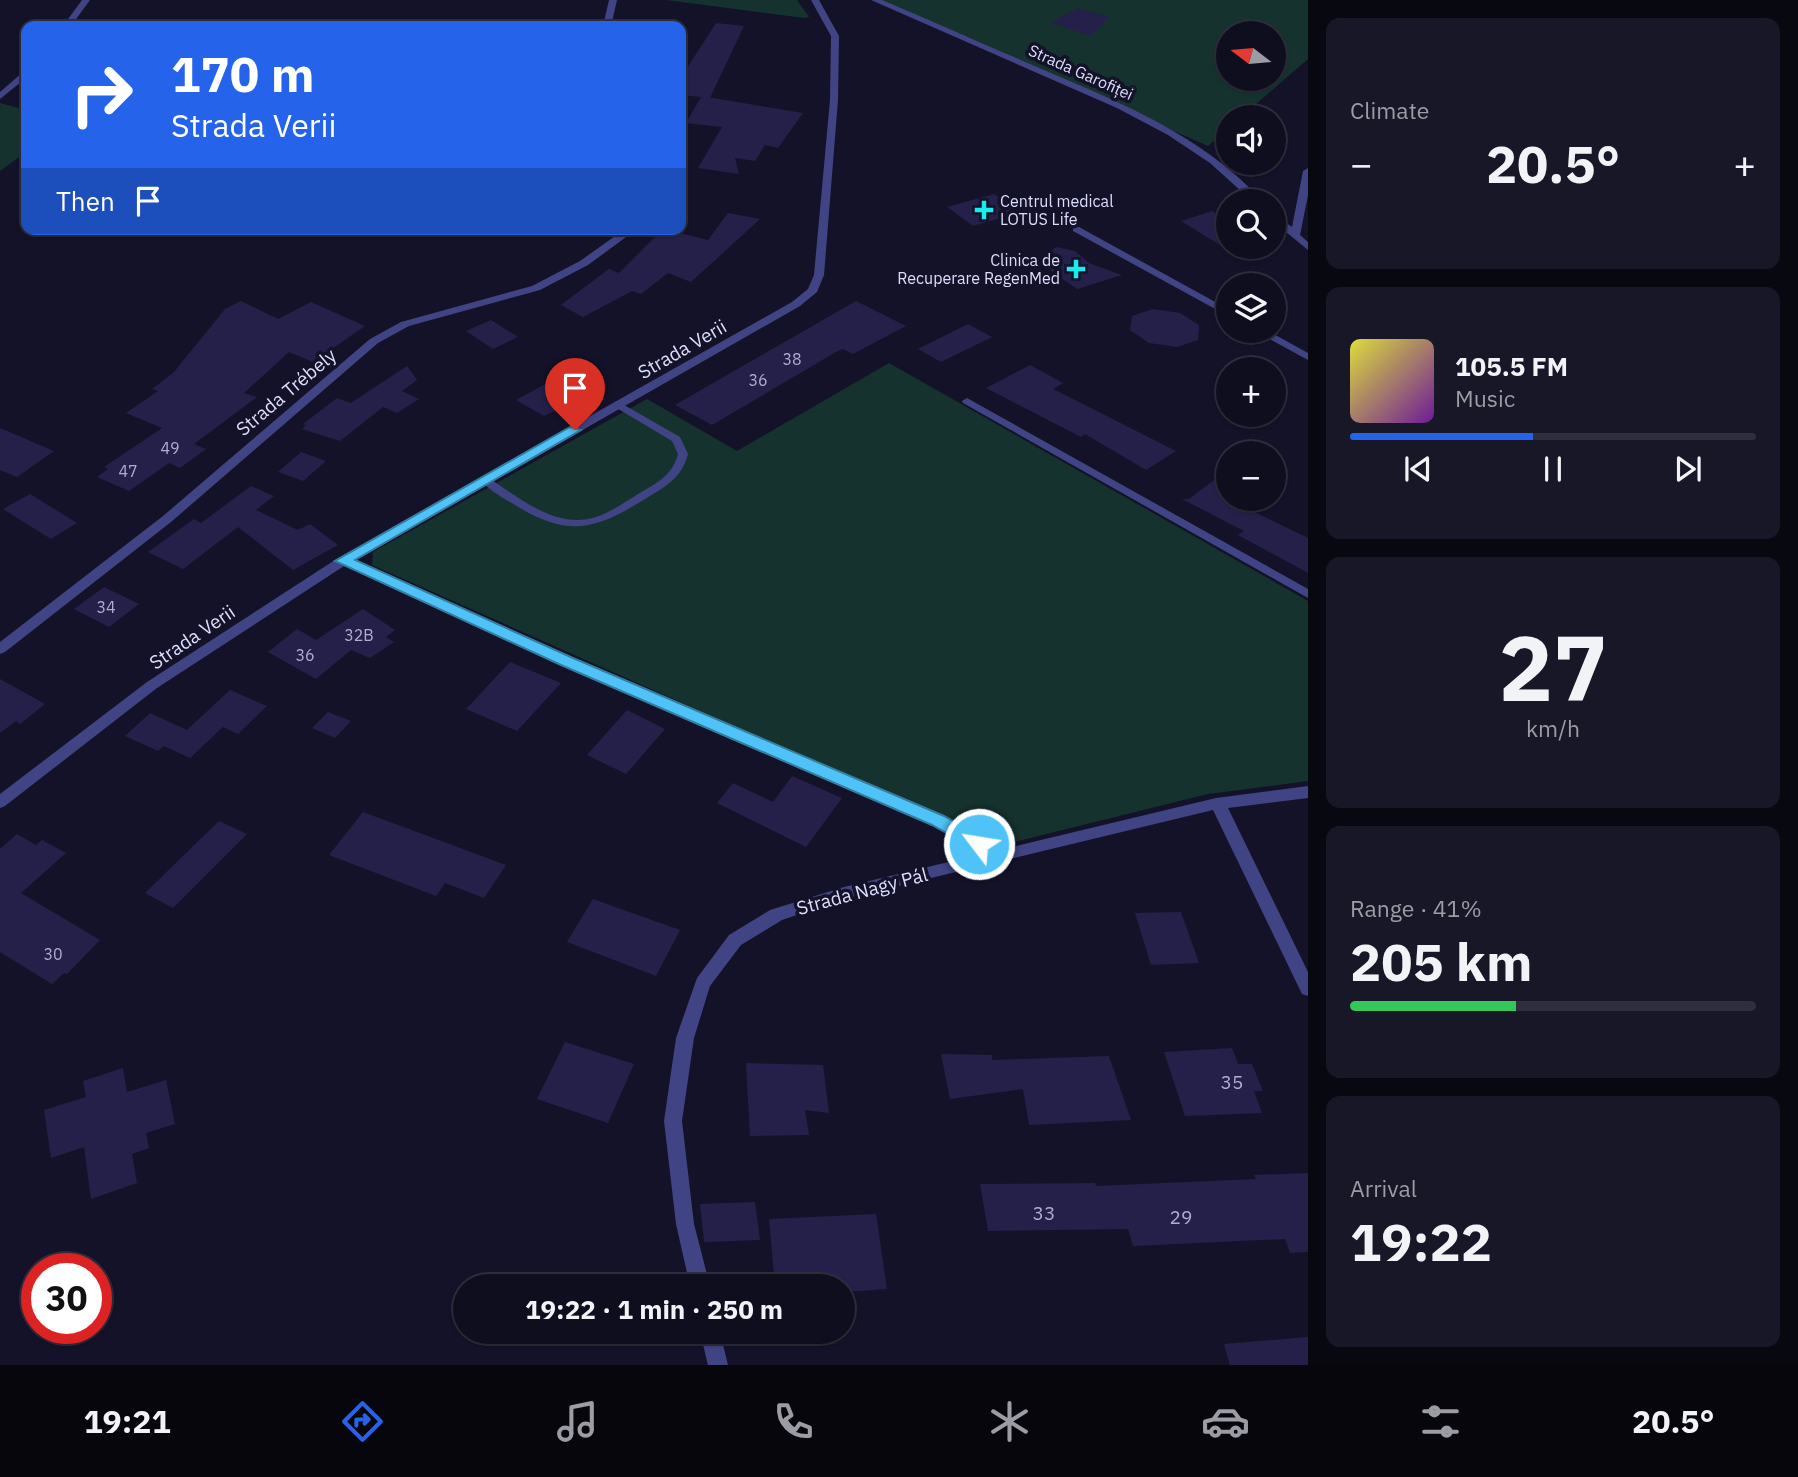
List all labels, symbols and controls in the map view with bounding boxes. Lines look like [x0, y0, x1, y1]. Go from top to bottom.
north arrow [1216, 21, 1286, 91]
map controls [1216, 21, 1286, 511]
street label: Strada Garofiței [1025, 40, 1136, 105]
text: 170 m [171, 42, 315, 105]
icon: right [56, 49, 147, 140]
text: Climate [1350, 95, 1429, 125]
text: Strada Verii [171, 104, 337, 146]
button: sound [1216, 105, 1286, 175]
text: 20.5° [1486, 130, 1620, 197]
text: − [1350, 139, 1373, 188]
text: + [1733, 139, 1756, 188]
icon: arrive [129, 182, 167, 220]
text: Then [56, 184, 115, 218]
button: search [1216, 189, 1286, 259]
place label: Centrul medical LOTUS Life [1000, 191, 1114, 229]
marker: Centrul medical LOTUS Life [974, 200, 994, 220]
place label: Clinica de Recuperare RegenMed [897, 250, 1060, 288]
marker: Clinica de Recuperare RegenMed [1066, 259, 1086, 279]
button: layers [1216, 273, 1286, 343]
street label: Strada Verii [633, 314, 731, 384]
street label: Strada Trébely [231, 343, 341, 441]
house number: 38 [782, 349, 802, 369]
text: 105.5 FM [1455, 349, 1568, 383]
button: + [1216, 357, 1286, 427]
pin [545, 358, 605, 430]
icon: arrive [556, 369, 594, 407]
house number: 36 [748, 370, 768, 390]
text: Music [1455, 383, 1515, 413]
house number: 49 [160, 438, 180, 458]
button: − [1216, 441, 1286, 511]
icon: previous [1399, 450, 1437, 488]
icon: pause [1534, 450, 1572, 488]
icon: next [1669, 450, 1707, 488]
house number: 47 [118, 461, 138, 481]
house number: 34 [96, 597, 116, 617]
street label: Strada Verii [145, 600, 239, 674]
text: 27 [1498, 608, 1608, 726]
house number: 32B [344, 625, 374, 645]
house number: 36 [295, 645, 315, 665]
text: km/h [1526, 713, 1580, 743]
position arrow [942, 807, 1016, 881]
street label: Strada Nagy Pál [794, 862, 930, 920]
text: Range · 41% [1350, 893, 1482, 923]
text: 205 km [1350, 928, 1532, 995]
house number: 30 [43, 944, 63, 964]
house number: 35 [1221, 1070, 1243, 1094]
text: Arrival [1350, 1173, 1417, 1203]
house number: 33 [1033, 1201, 1055, 1225]
house number: 29 [1170, 1205, 1192, 1229]
text: 19:22 [1350, 1208, 1492, 1275]
speed limit sign: 30 [21, 1253, 112, 1344]
text: 19:22 · 1 min · 250 m [525, 1292, 783, 1326]
icon: directions [338, 1397, 387, 1446]
icon: music [553, 1397, 602, 1446]
icon: phone [769, 1397, 818, 1446]
icon: climate [985, 1397, 1034, 1446]
icon: car [1201, 1397, 1250, 1446]
icon: filters [1416, 1397, 1465, 1446]
text: 19:21 [83, 1400, 171, 1442]
text: 20.5° [1632, 1400, 1715, 1442]

